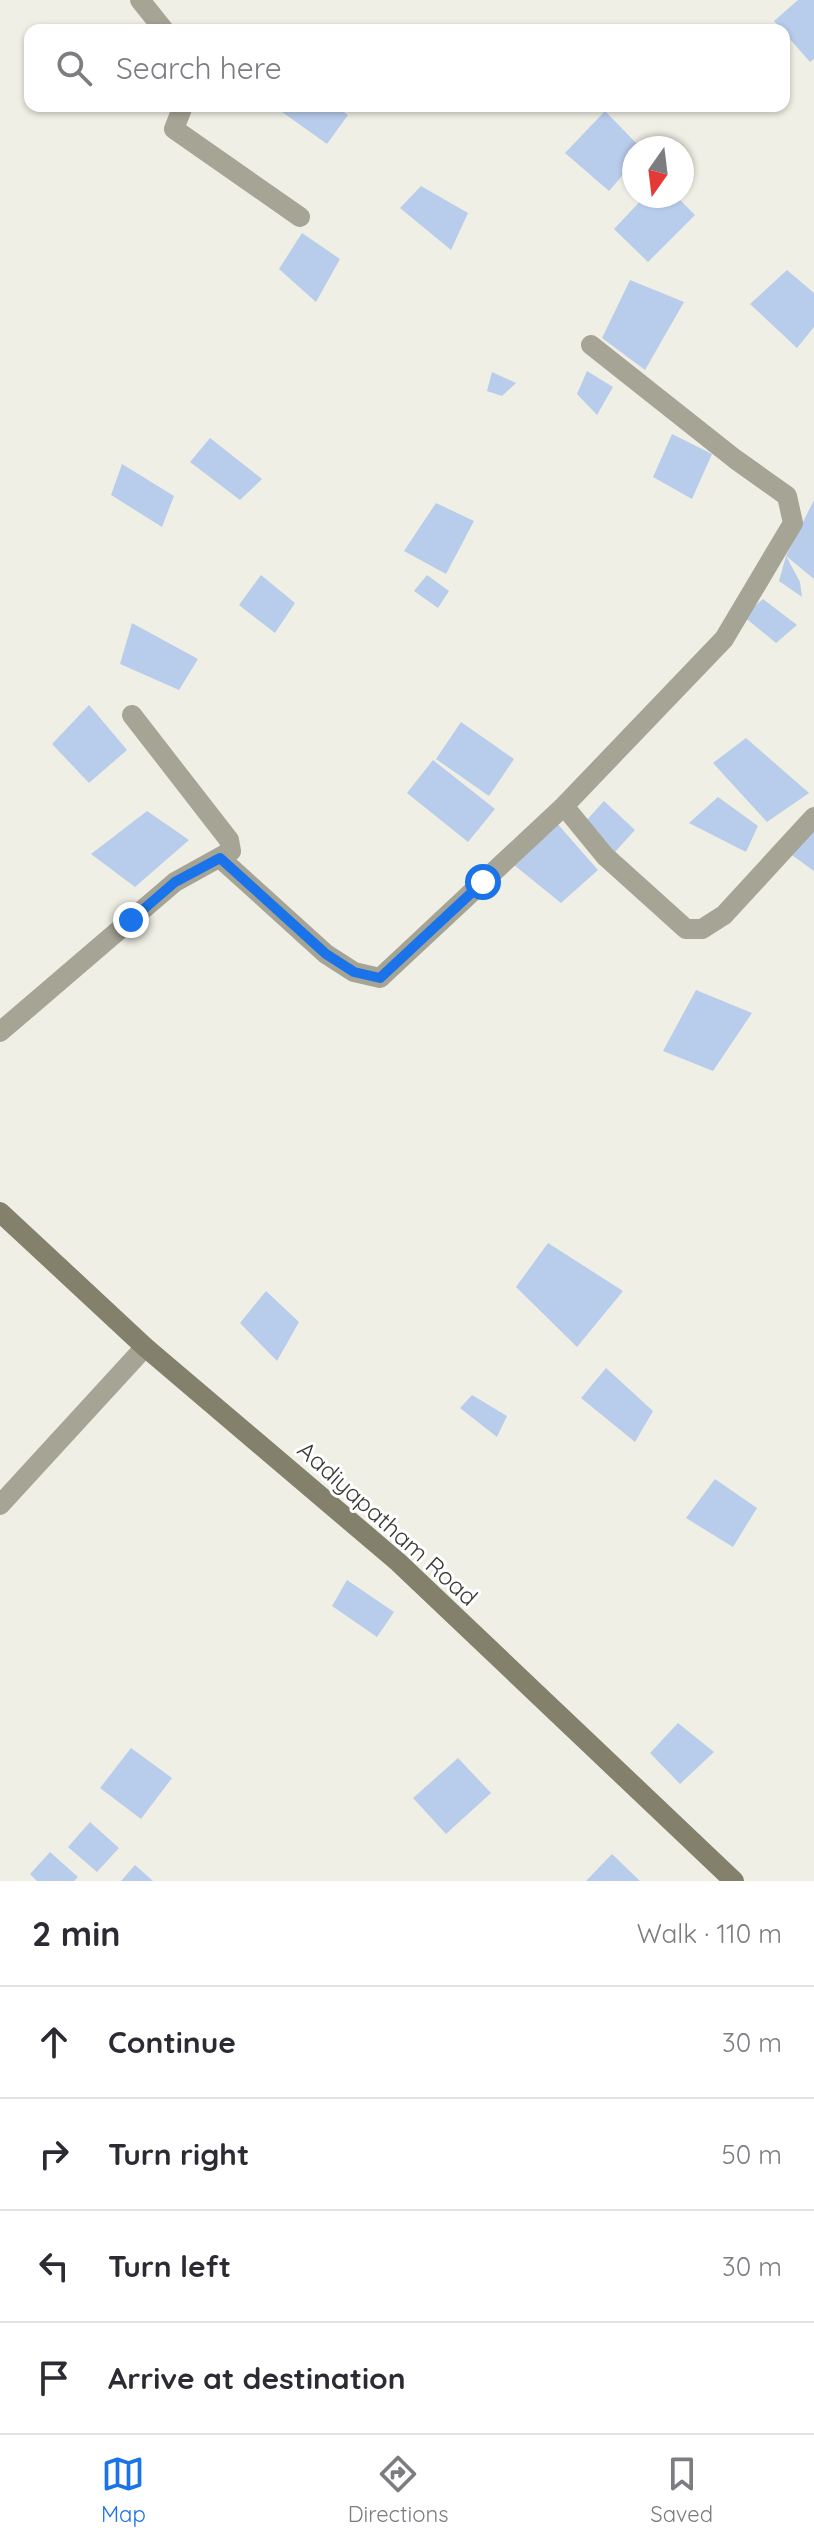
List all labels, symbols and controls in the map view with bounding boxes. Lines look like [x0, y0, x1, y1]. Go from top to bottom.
search box [24, 24, 790, 112]
icon: search [52, 46, 96, 90]
text: Search here [116, 49, 282, 87]
north arrow [622, 136, 694, 208]
route start [465, 864, 501, 900]
route end [113, 902, 149, 938]
street label: Aadiyapatham Road [292, 1434, 484, 1612]
text: 2 min [32, 1912, 121, 1955]
text: Walk · 110 m [637, 1917, 782, 1950]
icon: ahead [32, 2020, 76, 2064]
text: Continue [108, 2023, 236, 2061]
text: 30 m [722, 2026, 782, 2059]
icon: right [32, 2132, 76, 2176]
text: Turn right [108, 2135, 249, 2173]
text: 50 m [722, 2138, 782, 2171]
icon: left [32, 2244, 76, 2288]
text: Turn left [108, 2247, 231, 2285]
text: 30 m [722, 2250, 782, 2283]
icon: arrive [32, 2356, 76, 2400]
text: Arrive at destination [108, 2359, 406, 2397]
tab: Map [101, 2452, 146, 2528]
tab: Directions [348, 2452, 448, 2528]
tab: Saved [650, 2452, 713, 2528]

